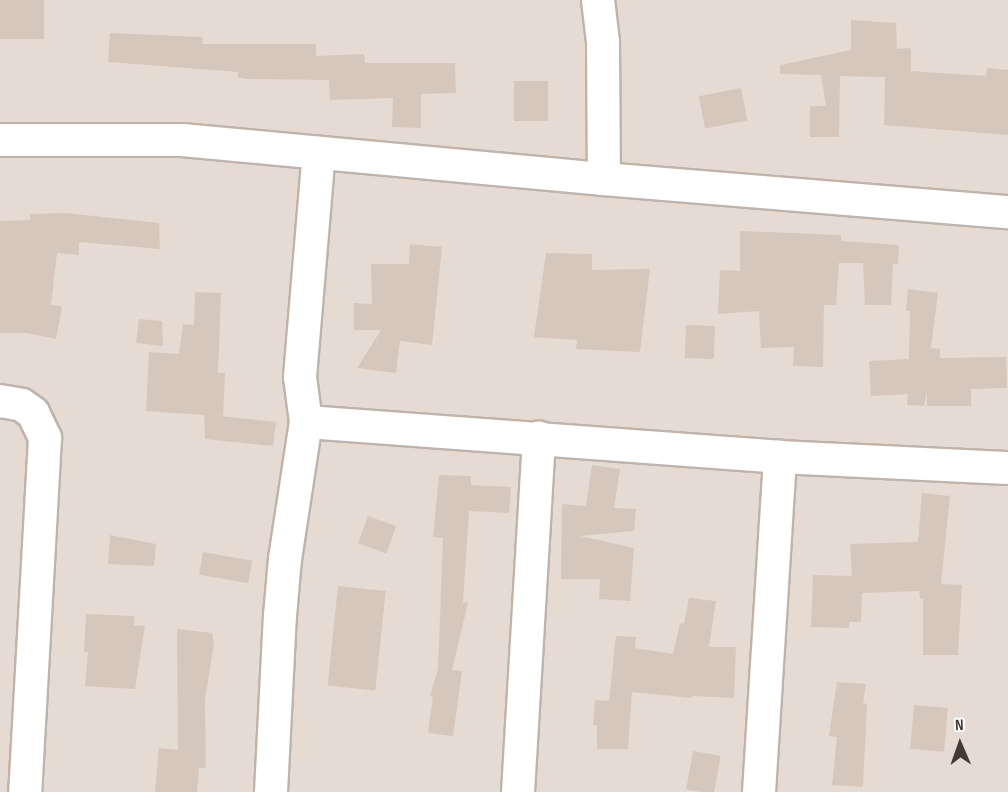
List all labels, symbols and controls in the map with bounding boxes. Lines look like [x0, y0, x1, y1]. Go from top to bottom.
north arrow [930, 714, 990, 774]
text: N [955, 716, 964, 735]

